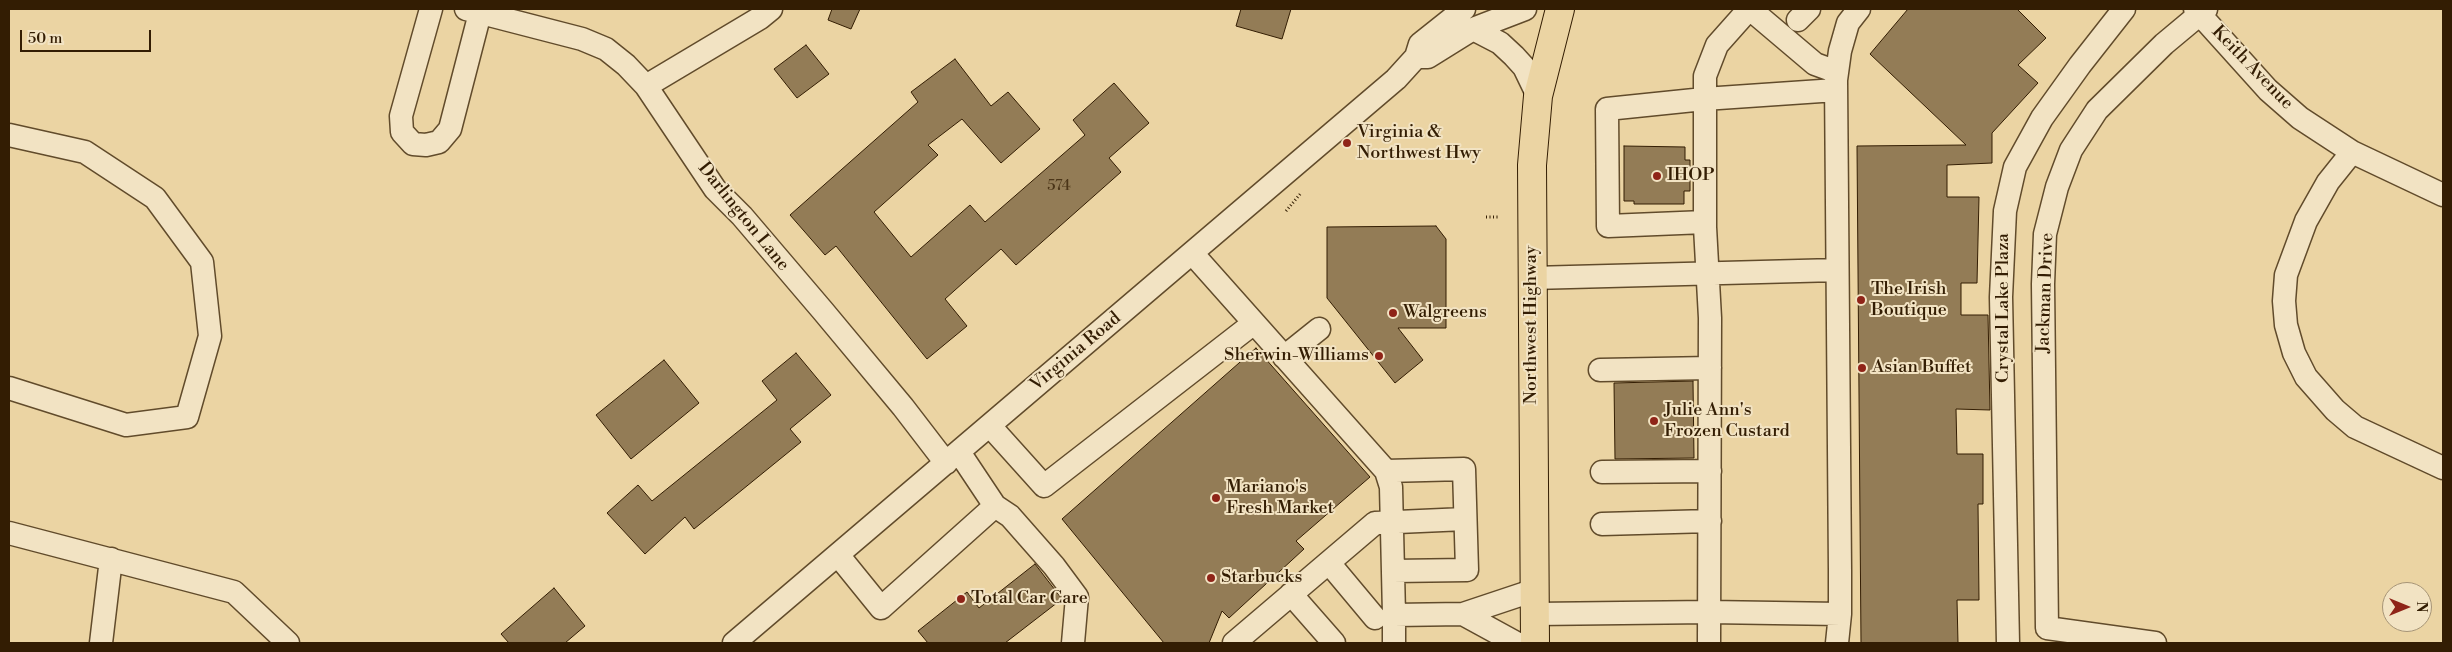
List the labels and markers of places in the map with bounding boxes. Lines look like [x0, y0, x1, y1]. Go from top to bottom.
place label: Virginia & Northwest Hwy [1357, 122, 1481, 164]
marker: Virginia & Northwest Hwy [1341, 137, 1353, 149]
place label: IHOP [1667, 165, 1715, 187]
marker: IHOP [1651, 170, 1663, 182]
place label: The Irish Boutique [1871, 279, 1947, 322]
marker: The Irish Boutique [1855, 294, 1867, 306]
place label: Walgreens [1403, 302, 1487, 324]
marker: Walgreens [1387, 307, 1399, 319]
place label: Sherwin-Williams [1224, 345, 1369, 367]
marker: Sherwin-Williams [1373, 350, 1385, 362]
place label: Asian Buffet [1872, 357, 1971, 379]
marker: Asian Buffet [1856, 362, 1868, 374]
place label: Julie Ann's Frozen Custard [1664, 400, 1790, 442]
marker: Julie Ann's Frozen Custard [1648, 415, 1660, 427]
place label: Mariano's Fresh Market [1226, 477, 1334, 520]
marker: Mariano's Fresh Market [1210, 492, 1222, 504]
place label: Starbucks [1221, 567, 1302, 589]
marker: Starbucks [1205, 572, 1217, 584]
place label: Total Car Care [971, 588, 1088, 610]
marker: Total Car Care [955, 593, 967, 605]

